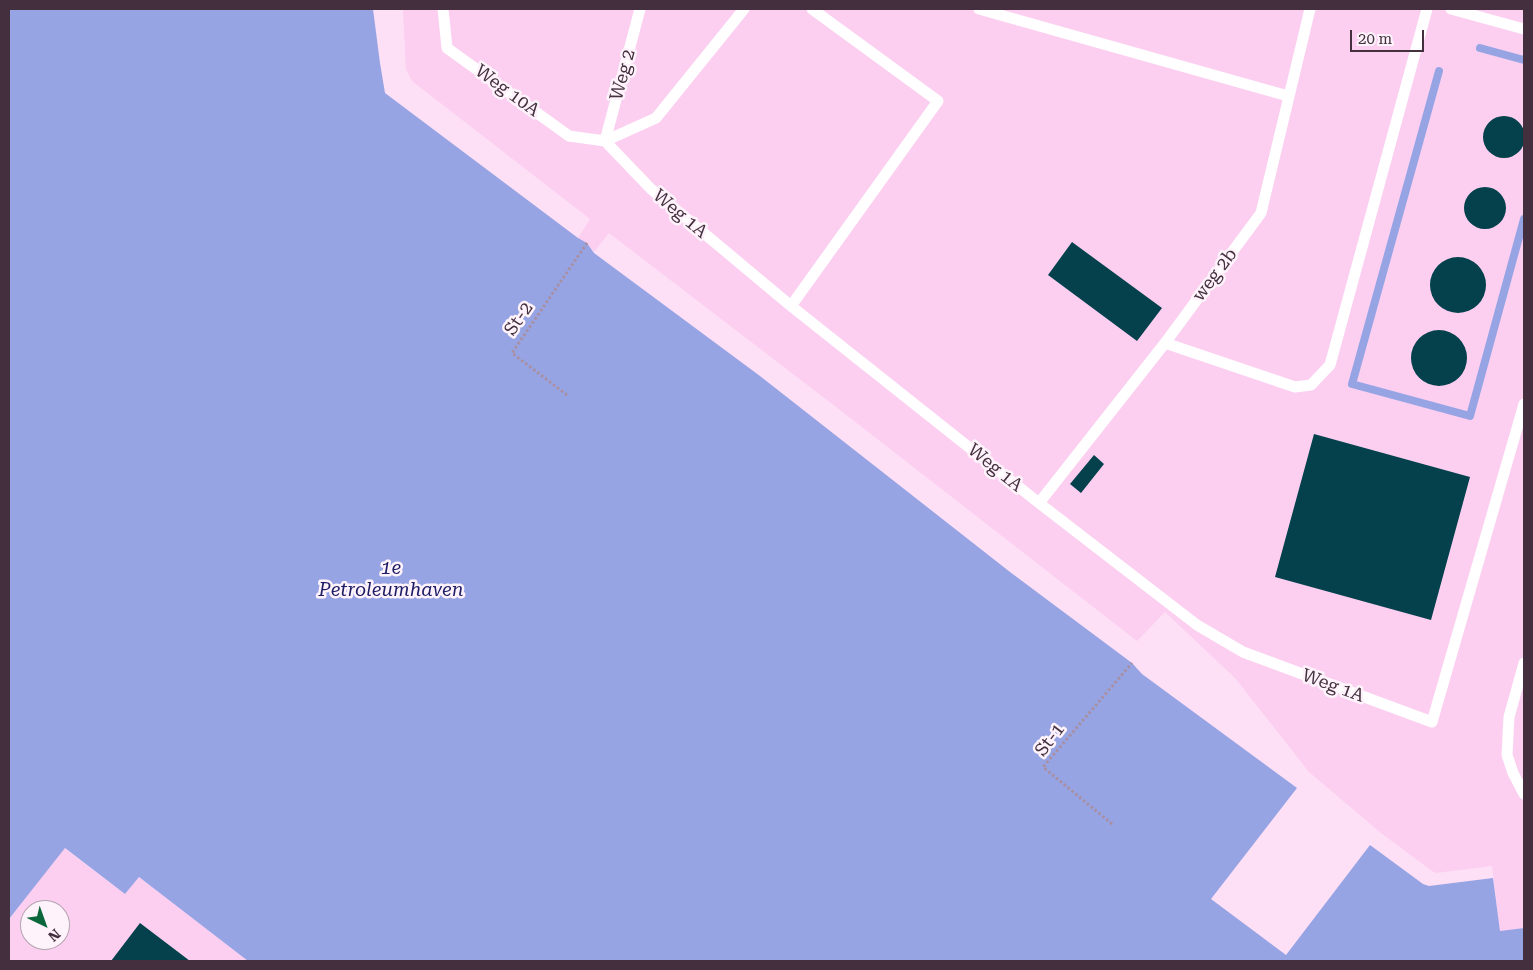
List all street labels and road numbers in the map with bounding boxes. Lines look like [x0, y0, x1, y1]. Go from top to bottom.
street label: Weg 2 [606, 47, 640, 103]
street label: Weg 10A [470, 60, 544, 122]
street label: Weg 1A [648, 185, 712, 243]
street label: weg 2b [1188, 244, 1242, 306]
street label: St-2 [500, 298, 538, 340]
street label: Weg 1A [963, 439, 1027, 497]
street label: Weg 1A [1299, 665, 1367, 707]
street label: St-1 [1031, 719, 1069, 761]

